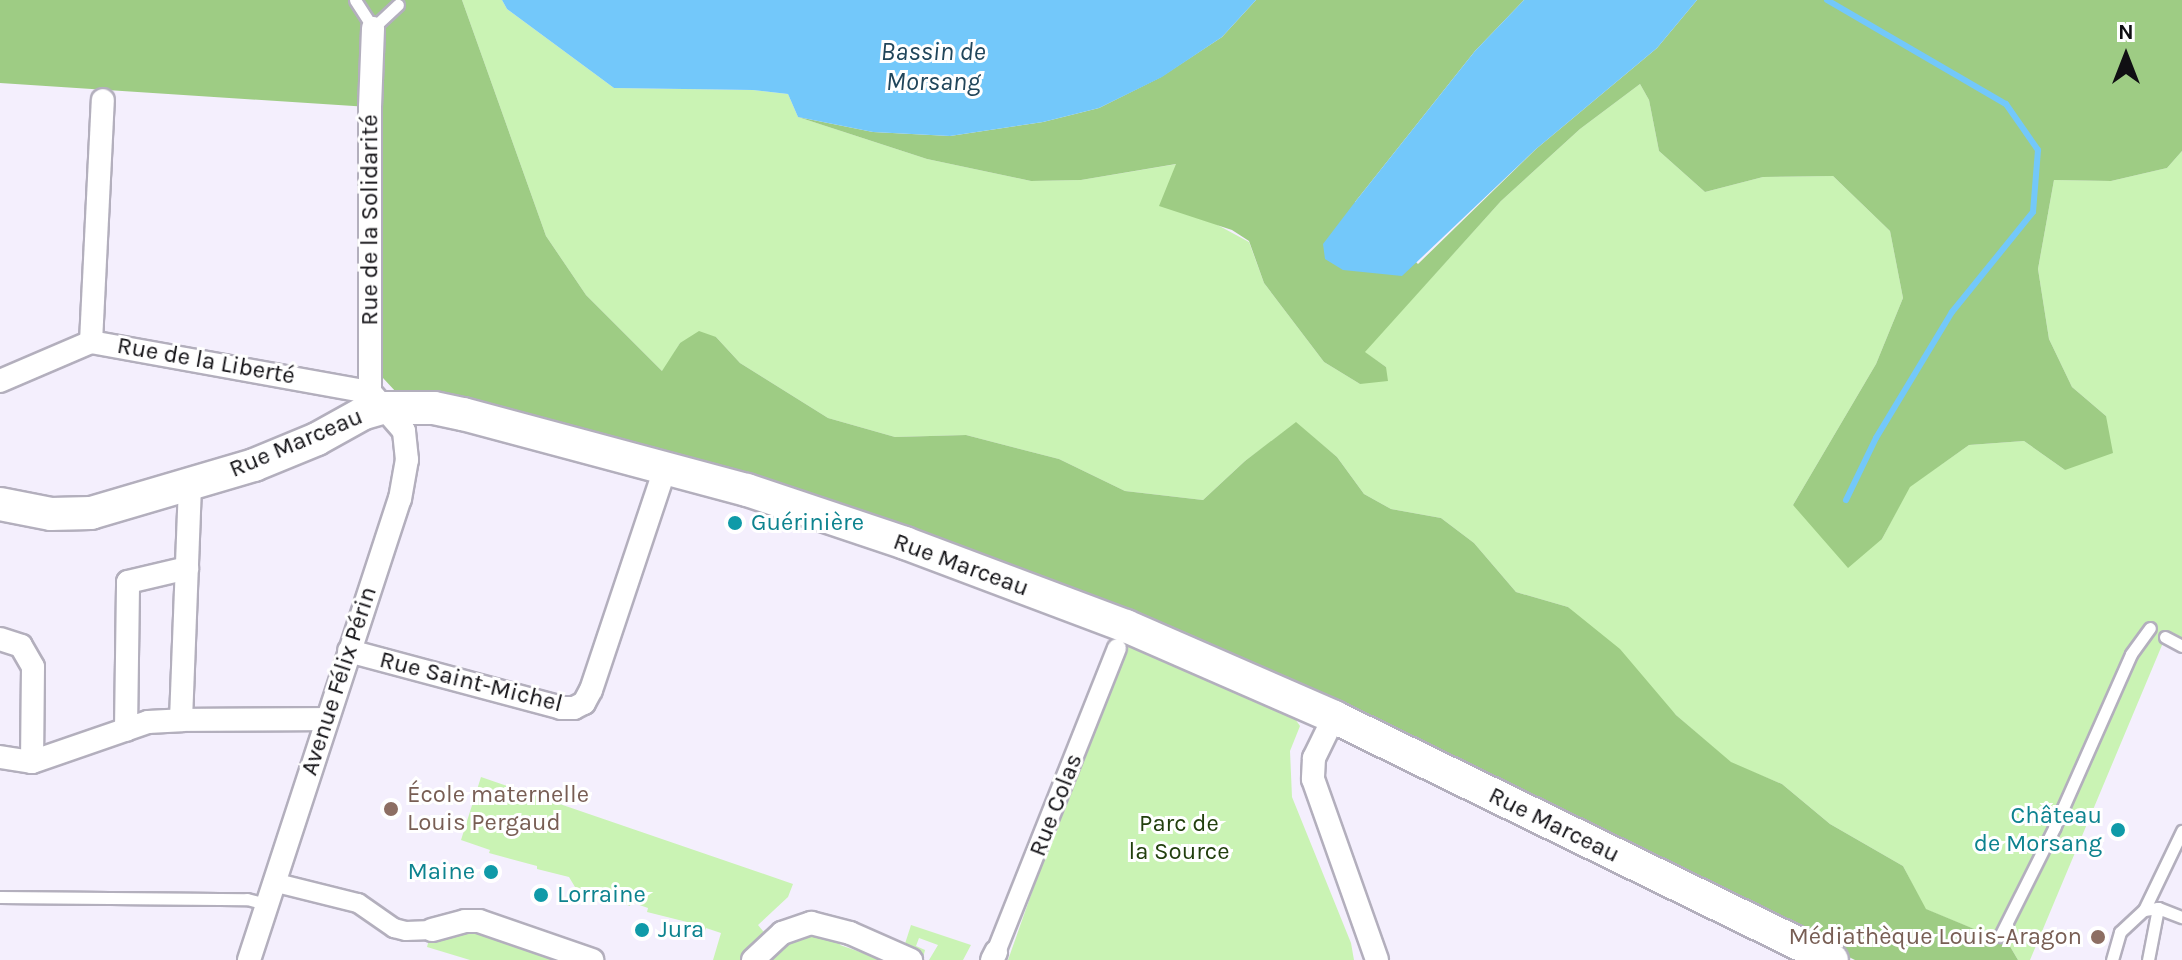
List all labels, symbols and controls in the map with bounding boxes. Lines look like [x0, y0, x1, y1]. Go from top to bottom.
north arrow [2086, 16, 2166, 96]
text: N [2118, 19, 2134, 45]
water label: Bassin de Morsang [881, 36, 985, 98]
street label: Rue de la Solidarité [356, 114, 384, 326]
street label: Rue de la Liberté [115, 331, 297, 391]
street label: Rue Marceau [225, 402, 367, 484]
place label: Guérinière [751, 509, 864, 537]
marker: Guérinière [726, 514, 744, 532]
street label: Rue Marceau [889, 527, 1033, 603]
street label: Avenue Félix Périn [295, 583, 383, 779]
street label: Rue Saint-Michel [377, 645, 565, 719]
street label: Rue Colas [1023, 750, 1089, 860]
place label: École maternelle Louis Pergaud [407, 781, 589, 837]
street label: Rue Marceau [1484, 781, 1624, 869]
marker: École maternelle Louis Pergaud [382, 800, 400, 818]
place label: Château de Morsang [1974, 802, 2102, 858]
park label: Parc de la Source [1128, 810, 1230, 866]
marker: Château de Morsang [2109, 821, 2127, 839]
place label: Maine [408, 858, 475, 886]
marker: Maine [482, 863, 500, 881]
place label: Lorraine [557, 881, 646, 909]
marker: Lorraine [532, 886, 550, 904]
place label: Jura [658, 916, 704, 944]
marker: Jura [633, 921, 651, 939]
place label: Médiathèque Louis-Aragon [1789, 923, 2082, 951]
marker: Médiathèque Louis-Aragon [2089, 928, 2107, 946]

